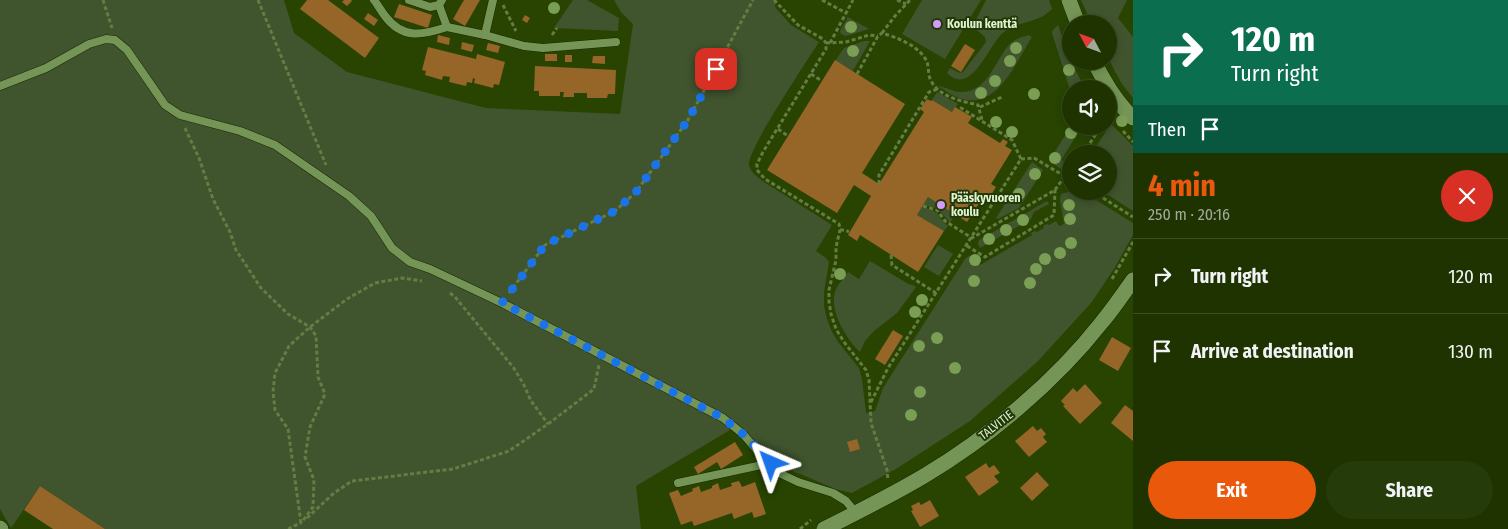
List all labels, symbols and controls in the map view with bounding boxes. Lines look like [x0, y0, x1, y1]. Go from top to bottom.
north arrow [1062, 15, 1118, 70]
map controls [1062, 15, 1117, 200]
place label: Koulun kenttä [947, 17, 1017, 31]
marker: Koulun kenttä [931, 18, 943, 30]
text: 120 m [1231, 18, 1315, 60]
icon: right [1148, 20, 1213, 85]
pin [695, 48, 737, 90]
icon: arrive [702, 55, 730, 83]
text: Turn right [1231, 60, 1319, 87]
button: sound [1062, 80, 1117, 135]
icon: arrive [1196, 115, 1224, 143]
text: Then [1148, 118, 1186, 141]
button: layers [1062, 145, 1117, 200]
text: 4 min [1148, 168, 1216, 204]
button: close [1441, 170, 1493, 222]
place label: Pääskyvuoren koulu [951, 191, 1021, 219]
marker: Pääskyvuoren koulu [935, 199, 947, 211]
text: 250 m · 20:16 [1148, 205, 1230, 224]
icon: right [1148, 262, 1176, 290]
text: Turn right [1191, 265, 1268, 288]
text: 120 m [1448, 265, 1493, 288]
icon: arrive [1148, 337, 1176, 365]
text: Arrive at destination [1191, 340, 1354, 363]
text: 130 m [1448, 340, 1493, 363]
street label: TALVITIE [976, 407, 1016, 443]
position arrow [744, 436, 796, 488]
button: Exit [1148, 461, 1316, 519]
button: Share [1326, 461, 1493, 519]

